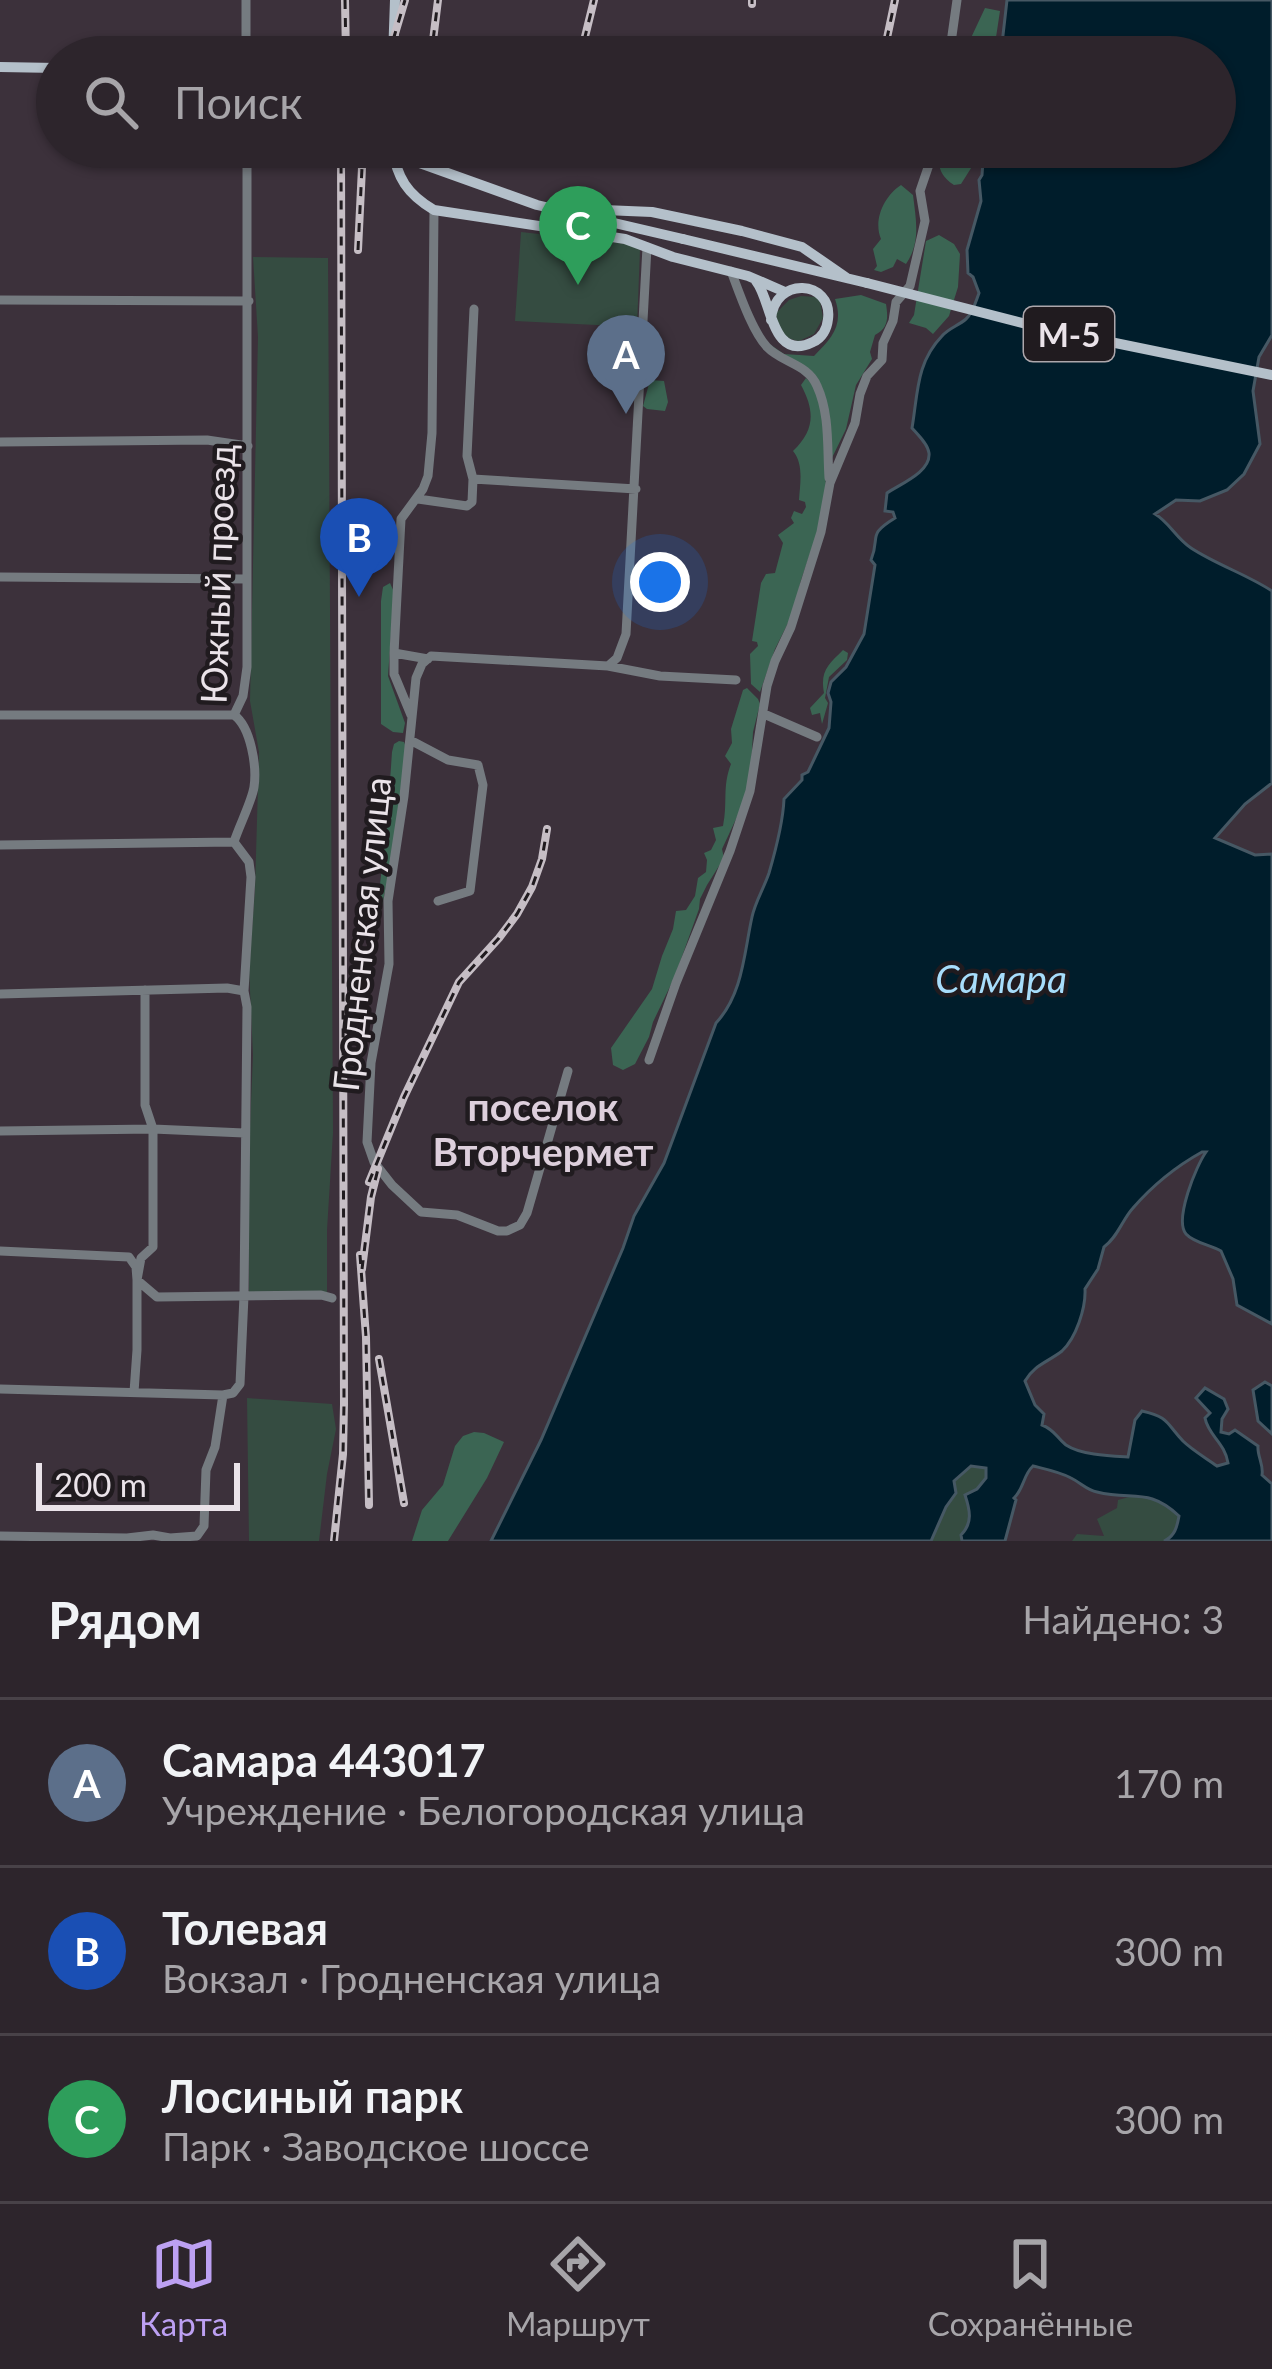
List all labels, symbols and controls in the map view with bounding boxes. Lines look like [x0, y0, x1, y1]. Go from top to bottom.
search box [36, 36, 1236, 168]
icon: search [78, 69, 144, 135]
text: Поиск [174, 75, 303, 129]
pin: C [539, 186, 617, 285]
road number: М-5 [1024, 307, 1114, 361]
pin: A [587, 315, 665, 414]
street label: Южный проезд [190, 444, 244, 704]
pin: B [320, 498, 398, 597]
your location [630, 552, 690, 612]
street label: Гродненская улица [323, 775, 399, 1093]
water label: Самара [935, 955, 1067, 1001]
district label: поселок Вторчермет [432, 1083, 654, 1174]
scale bar [36, 1457, 240, 1510]
text: 200 m [54, 1464, 147, 1504]
text: Рядом [48, 1589, 202, 1650]
text: Найдено: 3 [1022, 1596, 1224, 1642]
text: Самара 443017 [162, 1733, 486, 1787]
text: A [73, 1760, 101, 1806]
text: 170 m [1114, 1760, 1224, 1806]
text: Учреждение · Белогородская улица [162, 1787, 805, 1833]
text: Толевая [162, 1901, 328, 1955]
text: B [74, 1928, 100, 1974]
text: 300 m [1114, 1928, 1224, 1974]
text: Вокзал · Гродненская улица [162, 1955, 661, 2001]
text: Лосиный парк [162, 2069, 463, 2123]
text: C [74, 2096, 100, 2142]
text: 300 m [1114, 2096, 1224, 2142]
text: Парк · Заводское шоссе [162, 2123, 590, 2169]
tab: Карта [139, 2231, 228, 2343]
tab: Маршрут [506, 2231, 650, 2343]
tab: Сохранённые [928, 2231, 1133, 2343]

